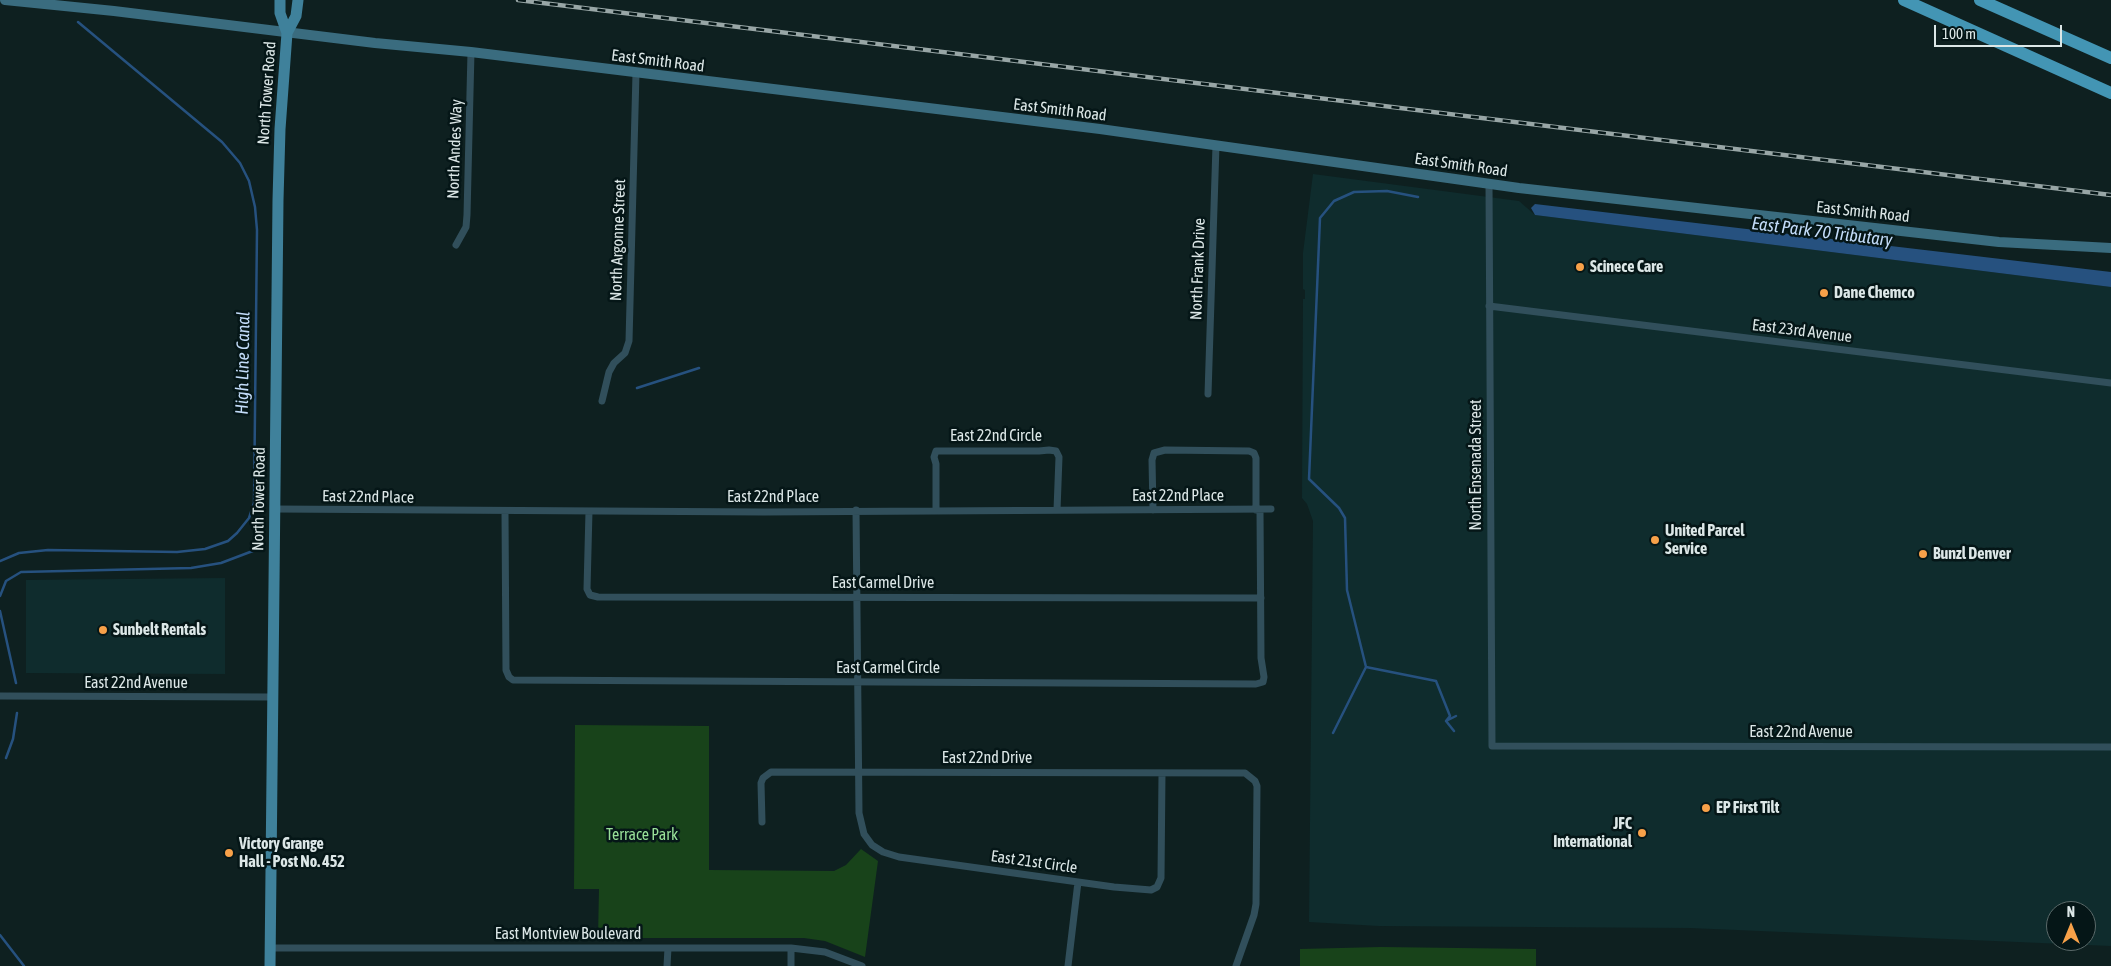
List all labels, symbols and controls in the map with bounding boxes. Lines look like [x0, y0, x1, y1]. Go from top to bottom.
scale bar [1936, 15, 2064, 47]
text: 100 m [1942, 25, 1976, 42]
street label: North Tower Road [254, 41, 280, 145]
street label: East Smith Road [610, 46, 706, 76]
street label: East Smith Road [1012, 95, 1108, 125]
street label: North Andes Way [444, 99, 466, 199]
street label: East Smith Road [1413, 149, 1509, 181]
street label: North Argonne Street [606, 179, 630, 301]
street label: East Smith Road [1815, 198, 1911, 226]
water label: East Park 70 Tributary [1750, 213, 1894, 251]
street label: North Frank Drive [1187, 218, 1209, 320]
place label: Scinece Care [1590, 257, 1663, 277]
marker: Scinece Care [1574, 261, 1586, 273]
place label: Dane Chemco [1834, 283, 1915, 303]
marker: Dane Chemco [1818, 287, 1830, 299]
water label: High Line Canal [231, 311, 255, 415]
street label: East 23rd Avenue [1751, 315, 1853, 347]
street label: North Ensenada Street [1466, 399, 1486, 531]
street label: East 22nd Circle [950, 426, 1042, 446]
street label: North Tower Road [248, 447, 270, 551]
street label: East 22nd Place [1132, 486, 1224, 506]
street label: East 22nd Place [322, 487, 414, 507]
street label: East 22nd Place [727, 487, 819, 507]
place label: United Parcel Service [1665, 521, 1744, 559]
marker: United Parcel Service [1649, 534, 1661, 546]
place label: Bunzl Denver [1933, 544, 2011, 564]
marker: Bunzl Denver [1917, 548, 1929, 560]
street label: East Carmel Drive [832, 573, 934, 593]
place label: Sunbelt Rentals [113, 620, 206, 640]
marker: Sunbelt Rentals [97, 624, 109, 636]
street label: East Carmel Circle [836, 658, 940, 678]
street label: East 22nd Avenue [84, 673, 188, 693]
street label: East 22nd Avenue [1749, 722, 1853, 742]
street label: East 22nd Drive [942, 748, 1032, 768]
place label: EP First Tilt [1716, 798, 1779, 818]
marker: EP First Tilt [1700, 802, 1712, 814]
place label: JFC International [1553, 814, 1632, 852]
park label: Terrace Park [606, 825, 678, 845]
marker: JFC International [1636, 827, 1648, 839]
place label: Victory Grange Hall - Post No. 452 [239, 834, 345, 872]
street label: East 21st Circle [990, 846, 1078, 878]
marker: Victory Grange Hall - Post No. 452 [223, 847, 235, 859]
north arrow [2046, 901, 2096, 951]
text: N [2067, 904, 2075, 920]
street label: East Montview Boulevard [495, 924, 641, 944]

